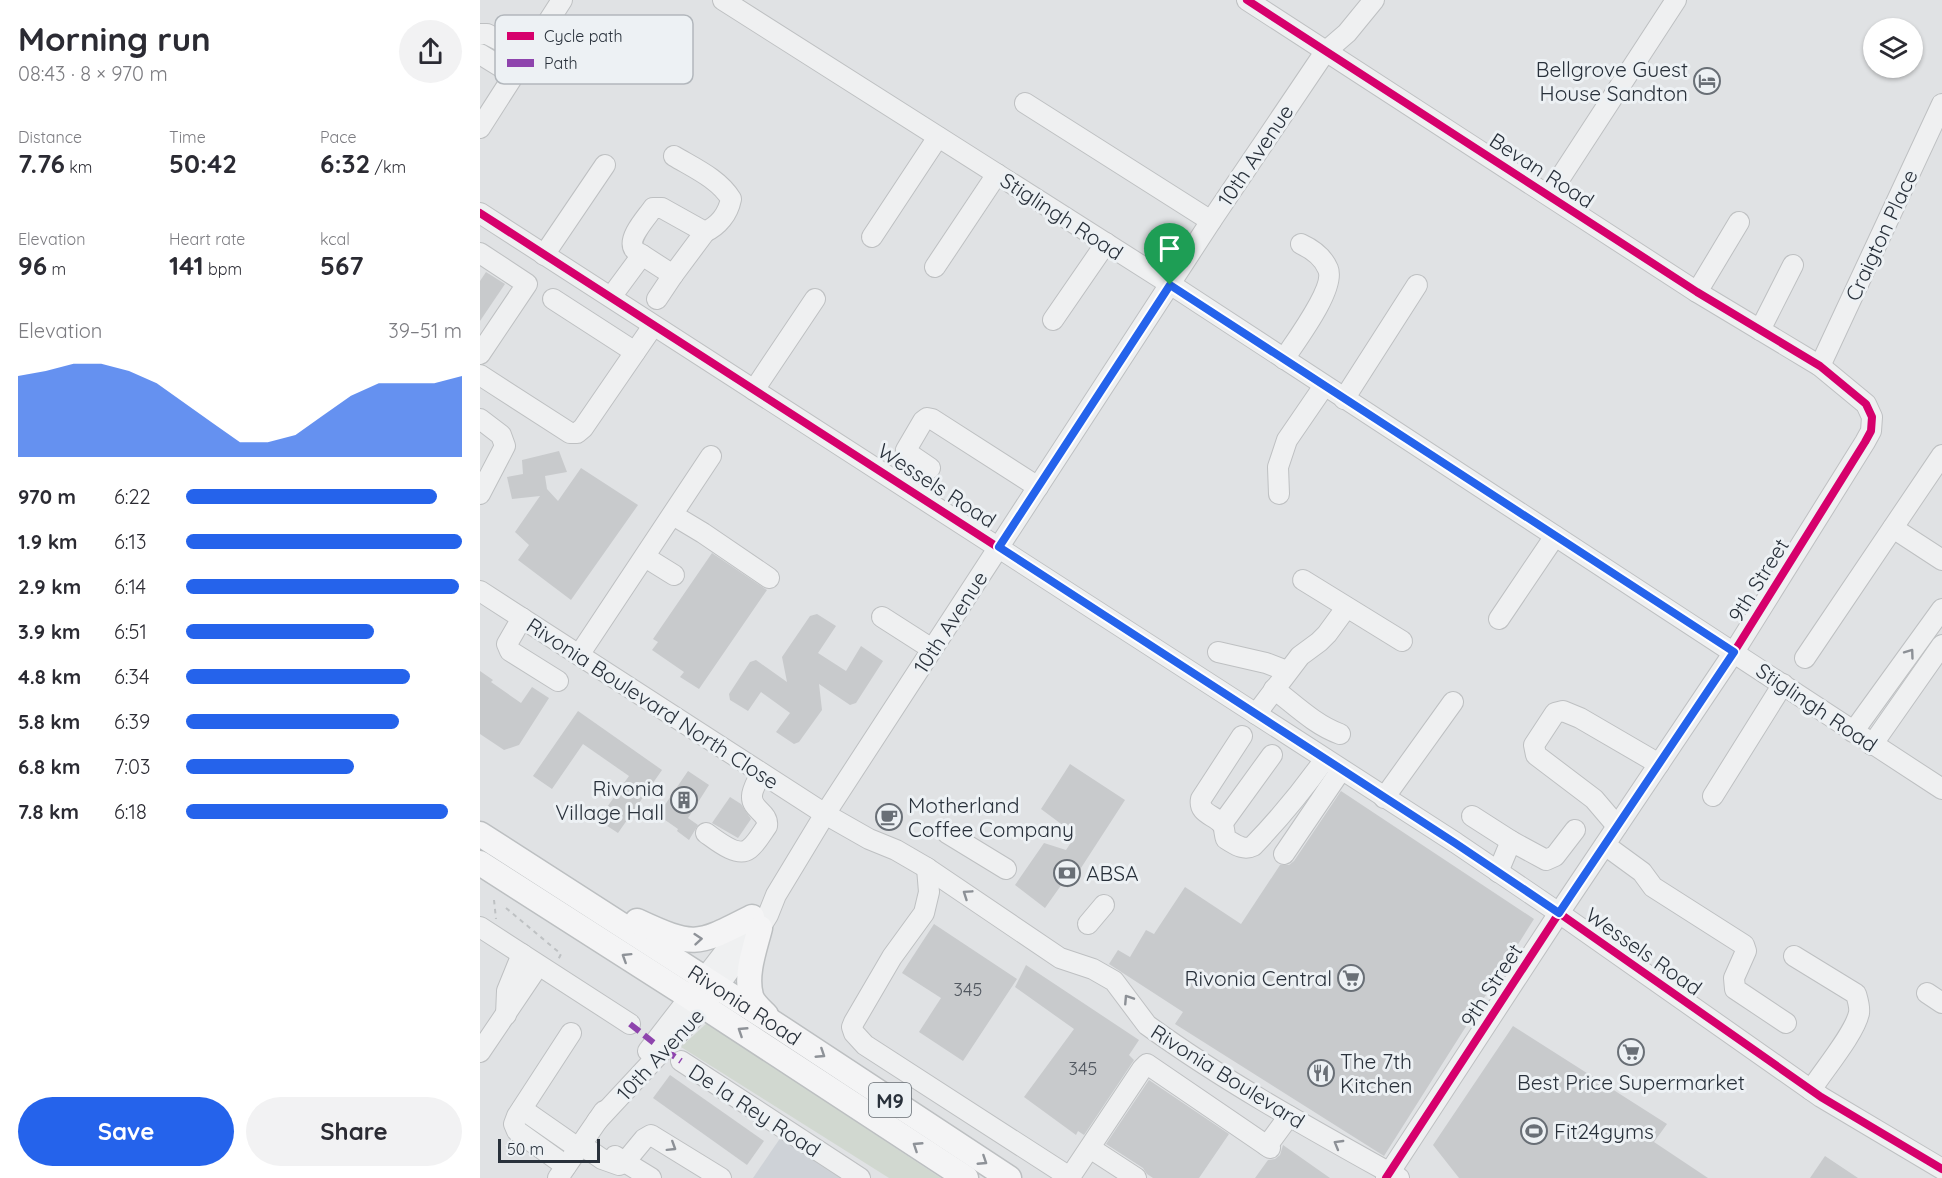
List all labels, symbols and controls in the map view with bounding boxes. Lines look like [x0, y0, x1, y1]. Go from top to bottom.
legend [495, 15, 693, 84]
text: Morning run [18, 18, 211, 59]
map controls [1863, 18, 1923, 78]
button: layers [1863, 18, 1923, 78]
button: share [399, 20, 462, 83]
text: Cycle path [544, 26, 623, 46]
text: Path [544, 53, 578, 73]
place label: Bellgrove Guest House Sandton [1536, 56, 1688, 106]
text: 08:43 · 8 × 970 m [18, 61, 168, 86]
hotel icon: Bellgrove Guest House Sandton [1692, 66, 1722, 96]
street label: 10th Avenue [1212, 99, 1298, 211]
text: Distance [18, 127, 82, 147]
text: Time [169, 127, 206, 147]
text: Pace [320, 127, 356, 147]
street label: Bevan Road [1485, 127, 1599, 213]
text: 7.76 [18, 147, 65, 180]
text: 50:42 [169, 147, 237, 180]
text: 6:32 [320, 147, 370, 180]
text: km [65, 157, 92, 177]
text: /km [370, 157, 406, 177]
street label: Craigton Place [1839, 165, 1923, 305]
street label: Stiglingh Road [996, 167, 1128, 265]
pin [1144, 223, 1195, 285]
text: Elevation [18, 229, 85, 249]
text: Heart rate [169, 229, 245, 249]
text: kcal [320, 229, 350, 249]
icon: arrive [1153, 232, 1186, 265]
text: 96 [18, 249, 47, 282]
text: 141 [169, 249, 204, 282]
text: 567 [320, 249, 364, 282]
text: m [47, 259, 66, 279]
text: bpm [204, 259, 242, 279]
text: Elevation [18, 318, 102, 343]
text: 39–51 m [388, 318, 462, 343]
street label: Wessels Road [873, 437, 1001, 533]
text: 970 m [18, 484, 76, 509]
text: 6:22 [114, 484, 151, 509]
text: 1.9 km [18, 529, 78, 554]
text: 6:13 [114, 529, 146, 554]
street label: 9th Street [1722, 533, 1794, 627]
street label: 10th Avenue [907, 566, 993, 678]
text: 2.9 km [18, 574, 81, 599]
text: 6:14 [114, 574, 146, 599]
street label: Rivonia Boulevard North Close [522, 612, 784, 794]
text: 3.9 km [18, 619, 81, 644]
text: 6:51 [114, 619, 147, 644]
one-way arrow [1903, 648, 1914, 659]
street label: Stiglingh Road [1751, 657, 1883, 757]
text: 4.8 km [18, 664, 81, 689]
text: 6:34 [114, 664, 150, 689]
text: 5.8 km [18, 709, 80, 734]
text: 6:39 [114, 709, 150, 734]
text: 6.8 km [18, 754, 80, 779]
text: 7:03 [114, 754, 150, 779]
place label: Rivonia Village Hall [555, 775, 664, 825]
building icon: Rivonia Village Hall [669, 785, 699, 815]
place label: Motherland Coffee Company [908, 792, 1074, 842]
text: 7.8 km [18, 799, 79, 824]
text: 6:18 [114, 799, 147, 824]
cafe icon: Motherland Coffee Company [874, 802, 904, 832]
bank icon: ABSA [1052, 858, 1082, 888]
place label: ABSA [1086, 860, 1139, 886]
one-way arrow [962, 890, 973, 901]
street label: Wessels Road [1581, 901, 1707, 1001]
one-way arrow [694, 933, 703, 946]
street label: 9th Street [1455, 939, 1527, 1031]
one-way arrow [622, 953, 632, 965]
street label: Rivonia Road [683, 959, 806, 1051]
supermarket icon: Rivonia Central [1336, 963, 1366, 993]
place label: Rivonia Central [1184, 965, 1332, 991]
house number: 345 [954, 978, 982, 1001]
one-way arrow [1123, 995, 1135, 1005]
street label: 10th Avenue [611, 1002, 709, 1106]
street label: Rivonia Boulevard [1146, 1018, 1310, 1134]
one-way arrow [737, 1027, 748, 1038]
supermarket icon: Best Price Supermarket [1616, 1037, 1646, 1067]
one-way arrow [814, 1046, 825, 1057]
place label: The 7th Kitchen [1340, 1048, 1413, 1098]
house number: 345 [1069, 1057, 1097, 1080]
street label: De la Rey Road [684, 1058, 826, 1162]
restaurant icon: The 7th Kitchen [1306, 1058, 1336, 1088]
place label: Best Price Supermarket [1517, 1069, 1745, 1095]
road number: M9 [869, 1083, 911, 1117]
button: Save [18, 1097, 234, 1166]
button: Share [246, 1097, 462, 1166]
sports icon: Fit24gyms [1519, 1116, 1549, 1146]
place label: Fit24gyms [1554, 1118, 1654, 1144]
scale bar [498, 1136, 600, 1164]
text: 50 m [507, 1139, 544, 1159]
one-way arrow [666, 1140, 676, 1152]
one-way arrow [1334, 1140, 1344, 1151]
one-way arrow [913, 1142, 924, 1153]
one-way arrow [976, 1154, 987, 1165]

